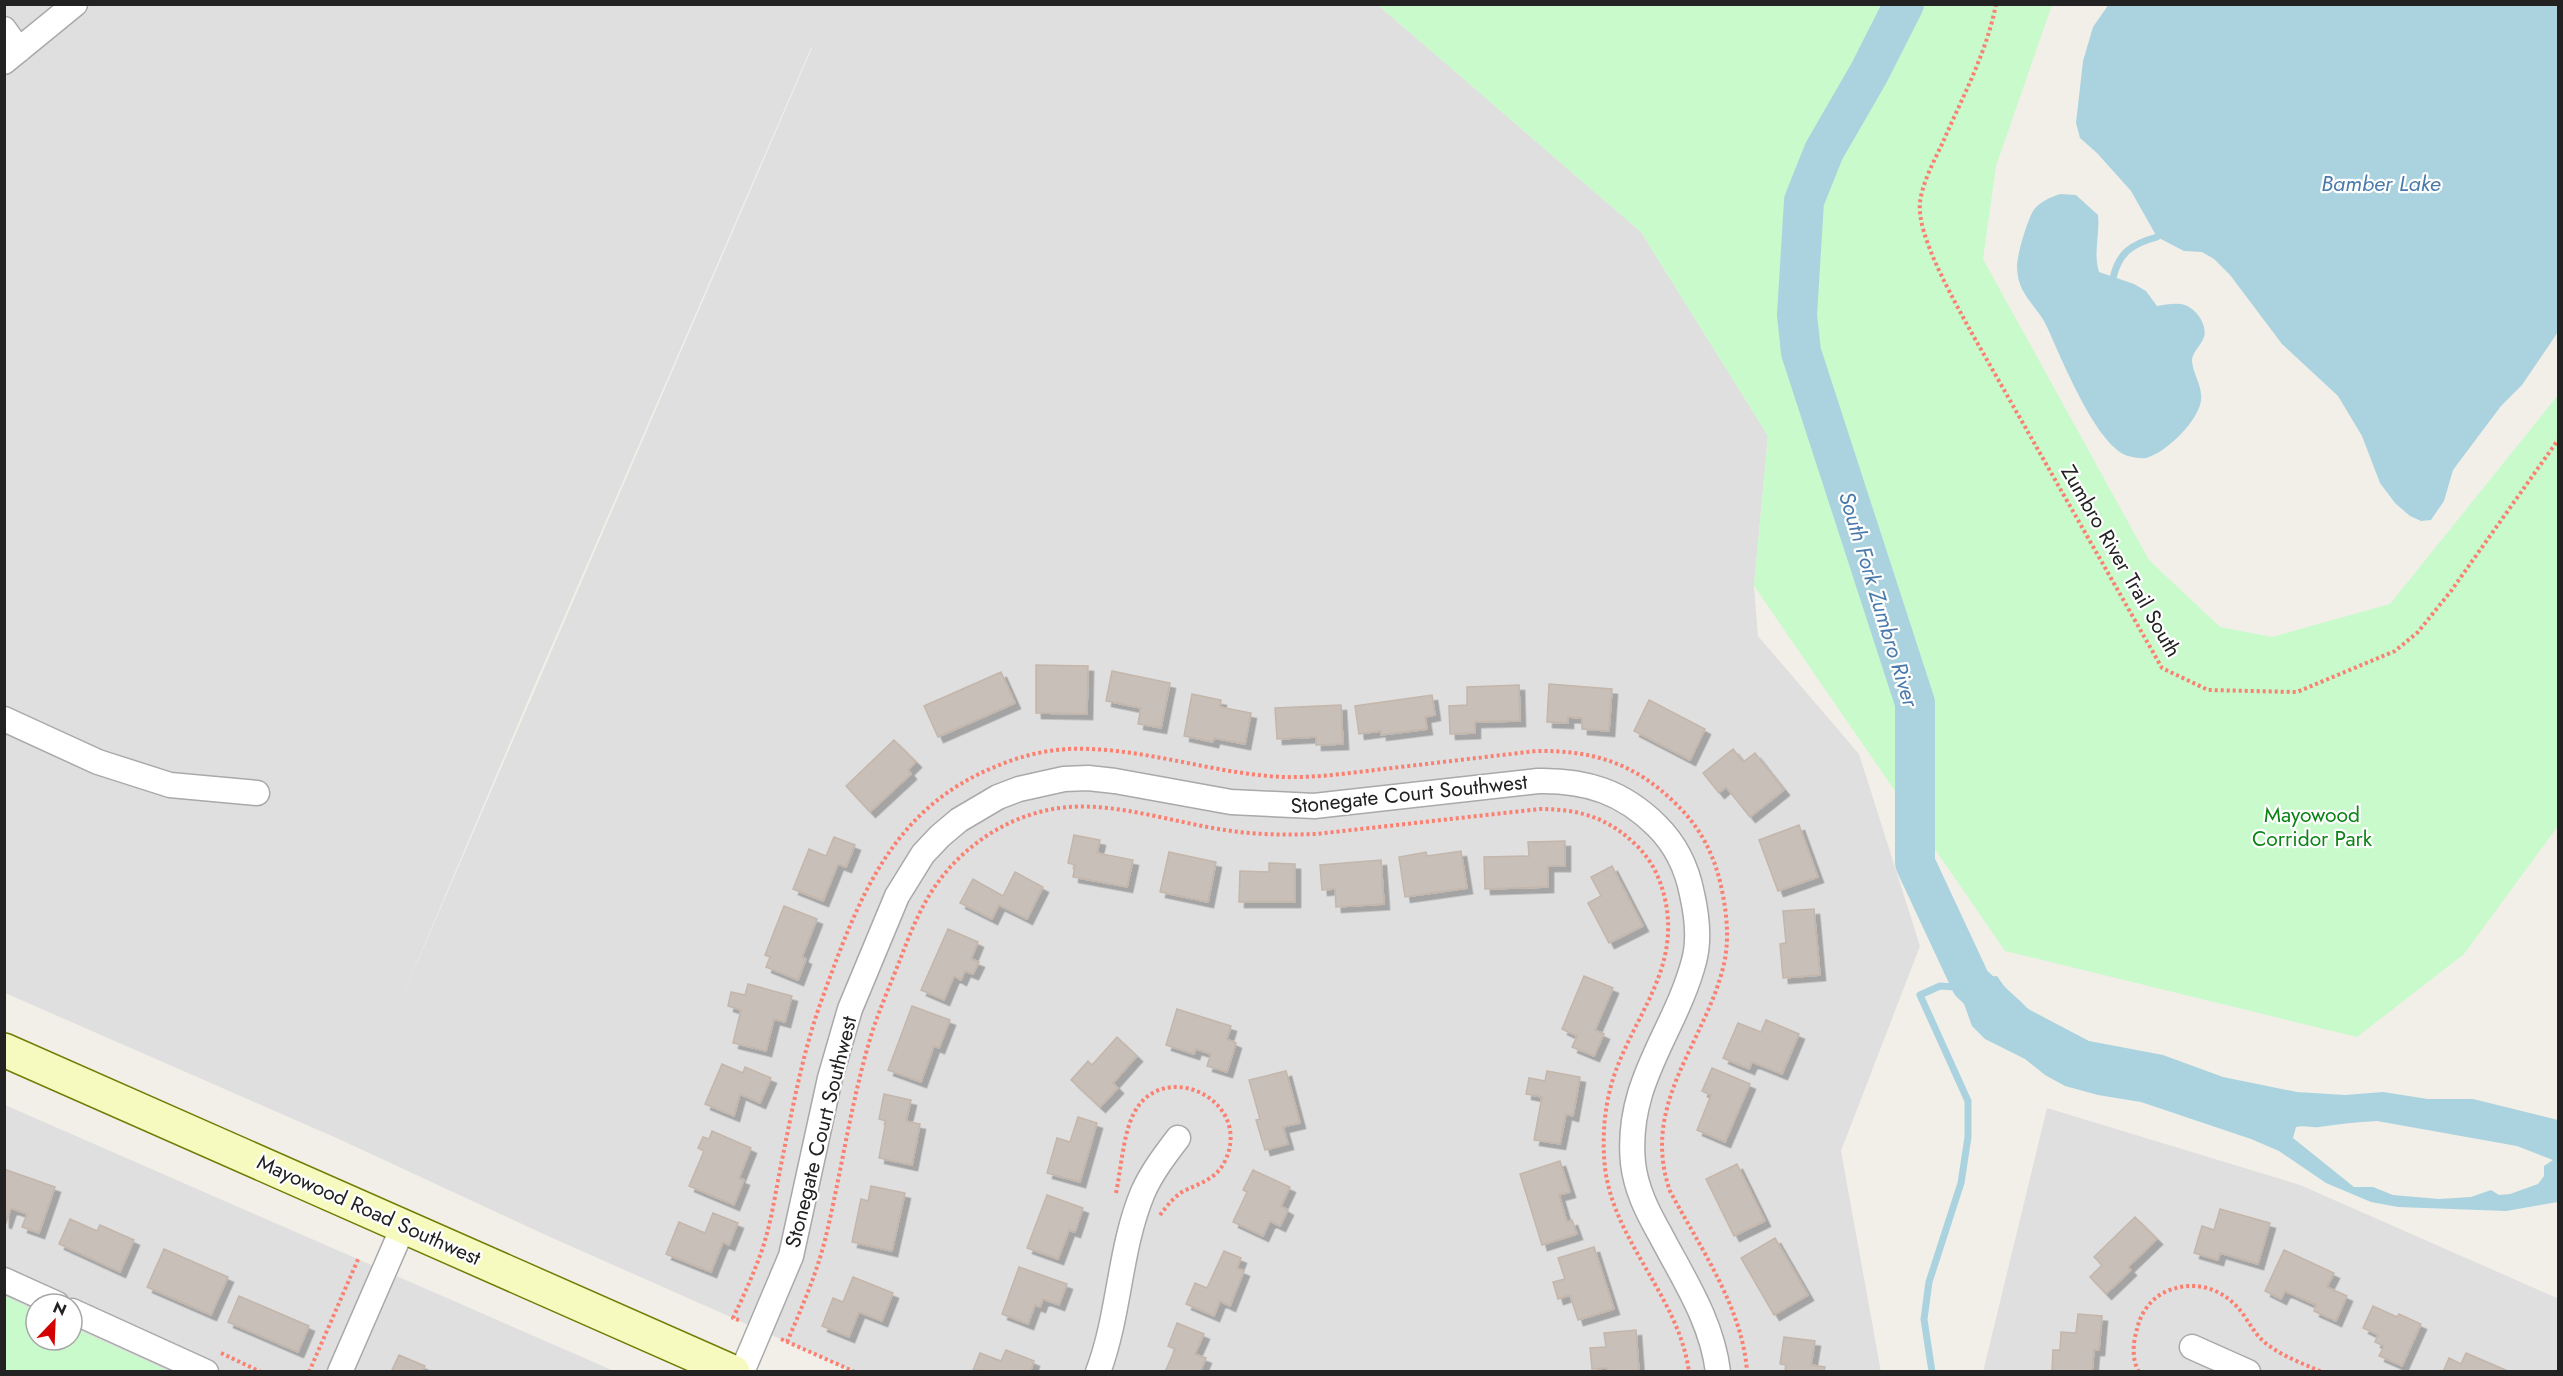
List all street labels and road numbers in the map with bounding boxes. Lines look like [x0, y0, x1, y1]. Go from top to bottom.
street label: Zumbro River Trail South [2054, 459, 2188, 663]
street label: Stonegate Court Southwest [1289, 767, 1529, 821]
street label: Stonegate Court Southwest [778, 1013, 864, 1251]
street label: Mayowood Road Southwest [252, 1147, 486, 1273]

